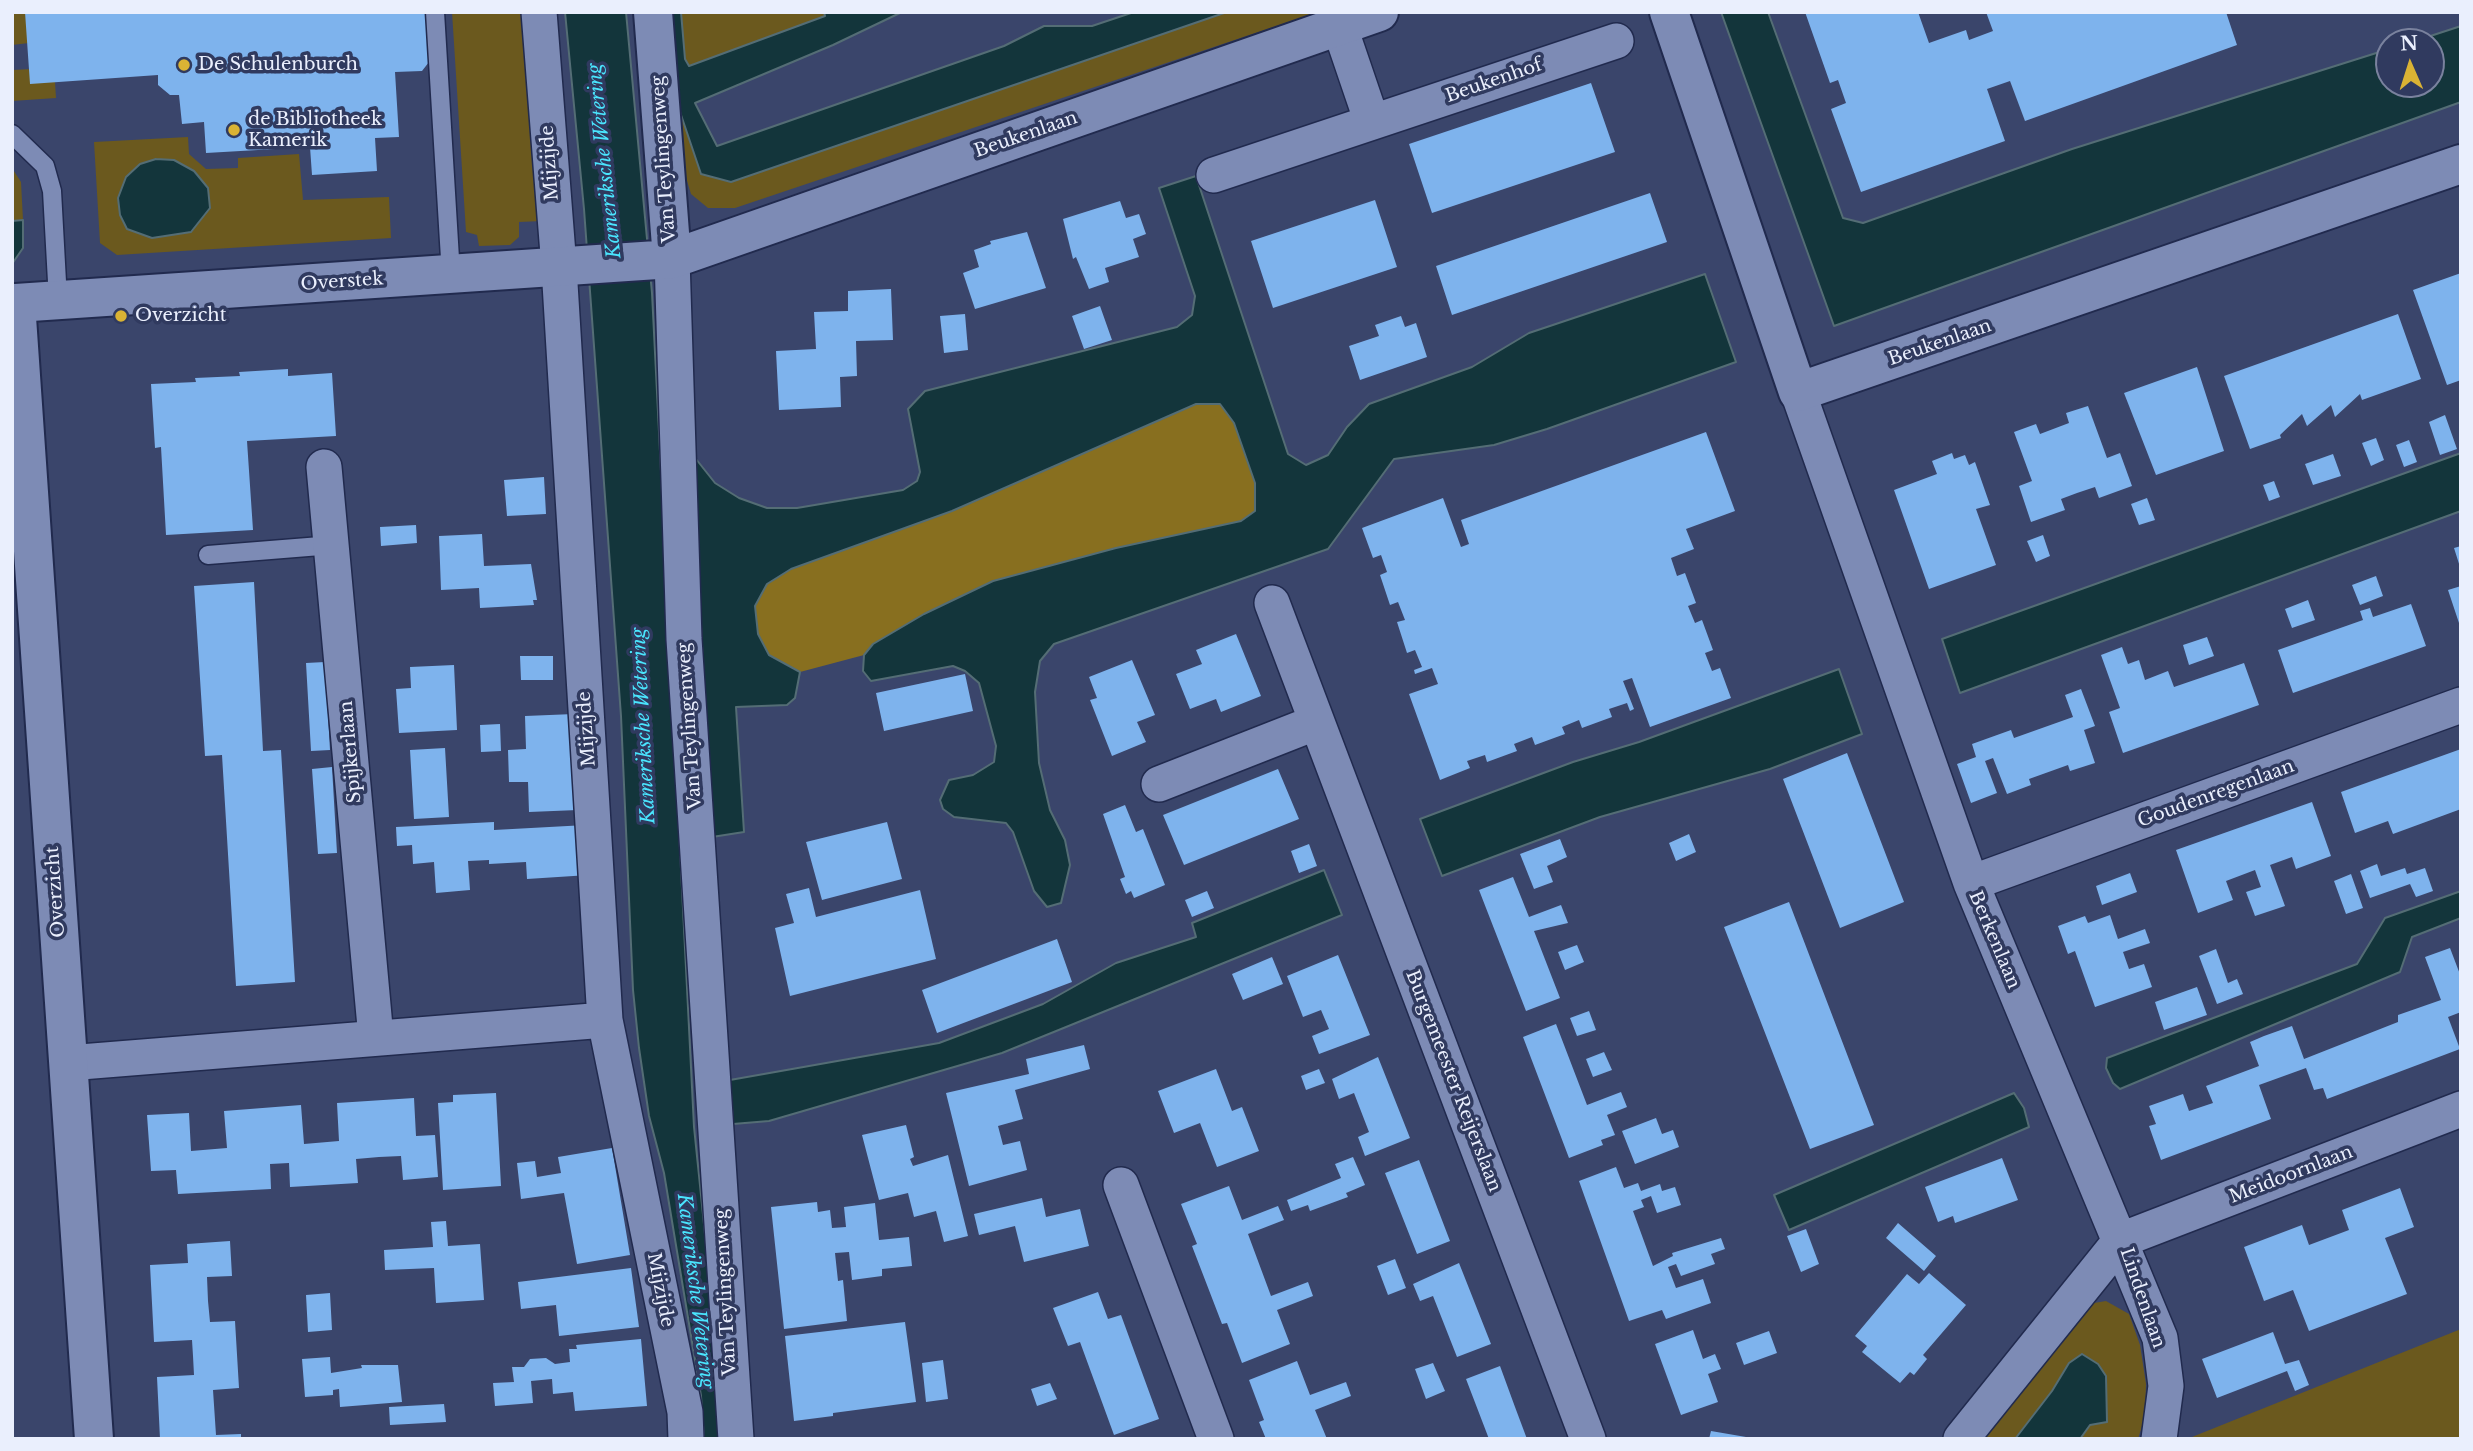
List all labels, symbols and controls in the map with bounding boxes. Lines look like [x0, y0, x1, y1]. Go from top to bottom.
north arrow [2375, 28, 2445, 98]
text: N [2399, 32, 2419, 55]
place label: De Schulenburch [198, 54, 358, 76]
street label: Beukenhof [1443, 54, 1545, 108]
marker: De Schulenburch [176, 57, 192, 73]
water label: Kameriksche Wetering [583, 62, 627, 260]
street label: Van Teylingenweg [647, 75, 681, 243]
street label: Beukenlaan [972, 107, 1080, 163]
place label: de Bibliotheek Kamerik [248, 109, 382, 152]
marker: de Bibliotheek Kamerik [226, 122, 242, 138]
street label: Mijzijde [537, 125, 563, 201]
street label: Overstek [300, 268, 384, 296]
place label: Overzicht [135, 305, 227, 327]
marker: Overzicht [113, 308, 129, 324]
street label: Beukenlaan [1886, 315, 1994, 371]
water label: Kameriksche Wetering [627, 627, 661, 825]
street label: Van Teylingenweg [673, 642, 707, 810]
street label: Mijzijde [574, 691, 600, 767]
street label: Spijkerlaan [336, 700, 366, 804]
street label: Goudenregenlaan [2135, 756, 2297, 832]
street label: Overzicht [42, 846, 70, 938]
street label: Berkenlaan [1964, 888, 2024, 992]
street label: Burgemeester Reijerslaan [1401, 967, 1505, 1195]
street label: Meidoornlaan [2226, 1142, 2356, 1208]
water label: Kameriksche Wetering [672, 1192, 718, 1390]
street label: Van Teylingenweg [711, 1208, 741, 1376]
street label: Lindenlaan [2115, 1245, 2169, 1351]
street label: Mijzijde [642, 1251, 678, 1329]

